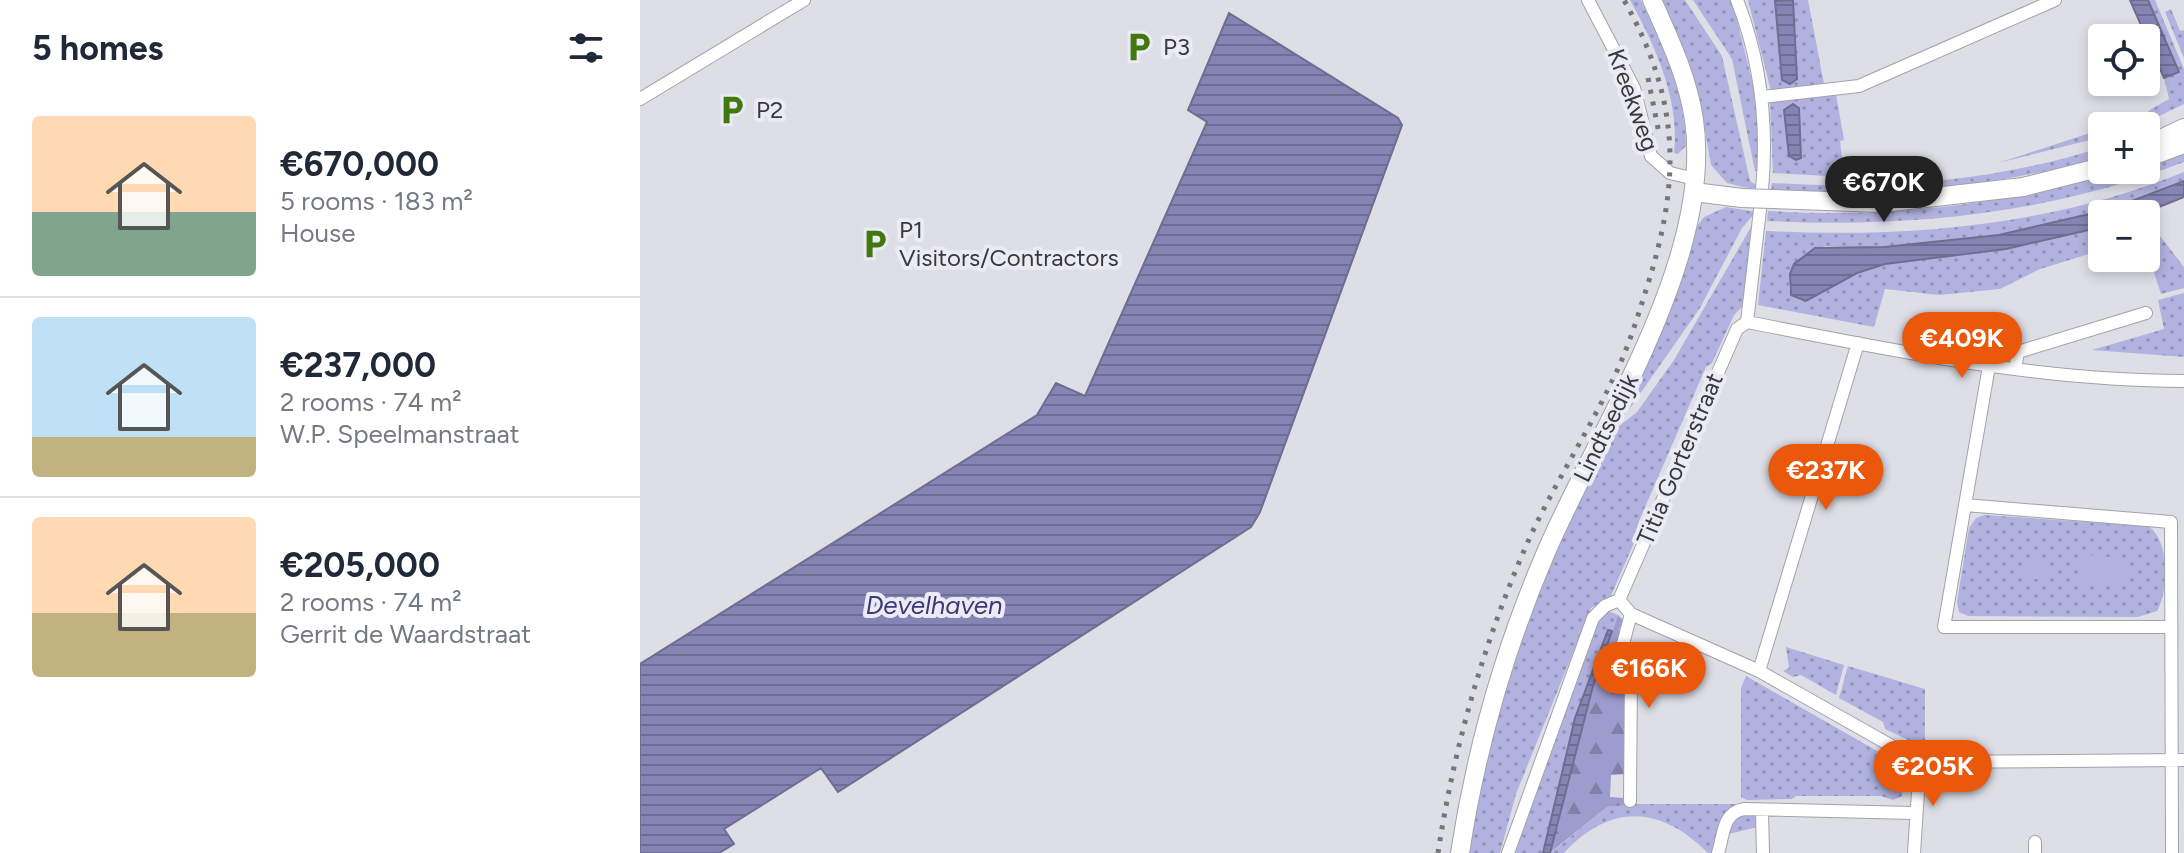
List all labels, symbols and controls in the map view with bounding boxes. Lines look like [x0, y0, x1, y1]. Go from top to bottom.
map controls [2088, 24, 2160, 272]
button: locate [2088, 24, 2160, 96]
icon: filters [564, 26, 608, 70]
text: 5 homes [32, 28, 163, 69]
parking icon: P3 [1122, 30, 1156, 64]
place label: P3 [1163, 32, 1190, 61]
street label: Kreekweg [1602, 45, 1665, 155]
parking icon: P2 [715, 93, 749, 127]
place label: P2 [756, 95, 783, 124]
button: + [2088, 112, 2160, 184]
text: €670,000 [280, 144, 439, 185]
icon: home [96, 148, 192, 244]
pin: €670K [1828, 156, 1940, 224]
text: €670K [1843, 166, 1925, 198]
text: 5 rooms · 183 m² [280, 185, 473, 217]
button: − [2088, 200, 2160, 272]
place label: P1 Visitors/Contractors [899, 215, 1119, 272]
text: House [280, 217, 355, 249]
parking icon: P1 Visitors/Contractors [858, 227, 892, 261]
pin: €409K [1906, 312, 2018, 380]
text: €409K [1920, 322, 2004, 354]
text: €237,000 [280, 345, 436, 386]
icon: home [96, 349, 192, 445]
street label: Titia Gorterstraat [1630, 368, 1729, 549]
street label: Lindtsedijk [1567, 369, 1644, 487]
text: 2 rooms · 74 m² [280, 386, 462, 418]
text: W.P. Speelmanstraat [280, 418, 520, 450]
pin: €237K [1770, 444, 1882, 512]
text: €237K [1786, 454, 1866, 486]
text: €205,000 [280, 545, 440, 586]
icon: home [96, 549, 192, 645]
text: 2 rooms · 74 m² [280, 586, 462, 618]
water label: Develhaven [865, 589, 1003, 621]
text: Gerrit de Waardstraat [280, 618, 531, 650]
pin: €166K [1593, 642, 1705, 710]
text: €166K [1611, 652, 1687, 684]
pin: €205K [1877, 740, 1989, 808]
text: €205K [1892, 750, 1974, 782]

